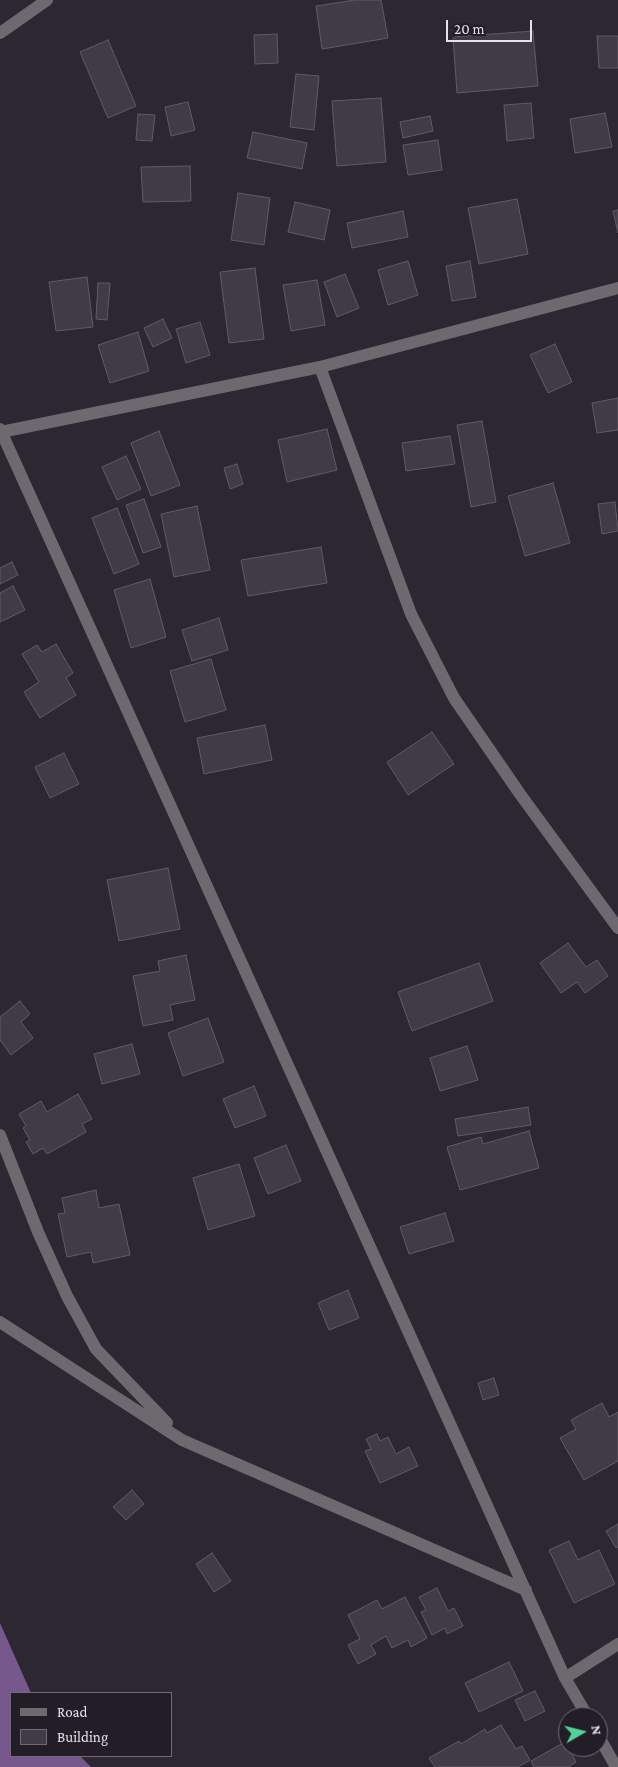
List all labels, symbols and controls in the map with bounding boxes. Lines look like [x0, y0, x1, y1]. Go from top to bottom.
scale bar [448, 10, 534, 42]
text: 20 m [454, 21, 485, 37]
legend [10, 1692, 172, 1757]
text: Road [57, 1704, 87, 1720]
north arrow [558, 1707, 608, 1757]
text: N [588, 1724, 605, 1736]
text: Building [57, 1729, 108, 1745]

